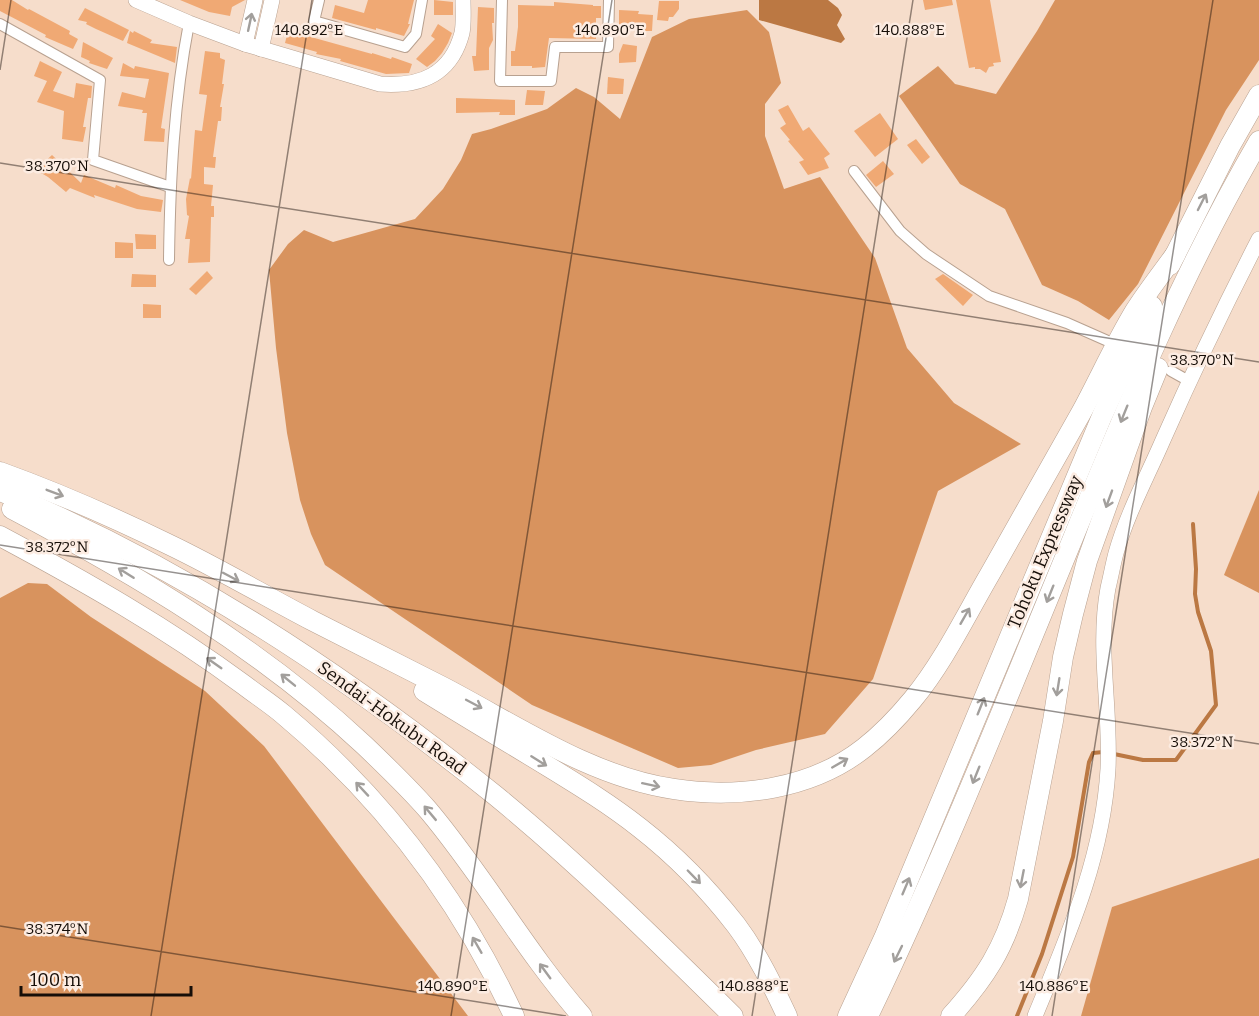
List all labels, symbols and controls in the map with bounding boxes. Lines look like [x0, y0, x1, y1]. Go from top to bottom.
one-way arrow [245, 13, 256, 32]
text: 140.892°E [275, 21, 343, 39]
text: 140.890°E [575, 21, 645, 39]
text: 140.888°E [875, 21, 945, 39]
text: 38.370°N [25, 157, 89, 175]
one-way arrow [1196, 194, 1208, 212]
text: 38.370°N [1170, 351, 1234, 369]
one-way arrow [1118, 404, 1129, 423]
street label: Tohoku Expressway [1003, 472, 1087, 632]
one-way arrow [45, 489, 63, 500]
one-way arrow [1103, 490, 1114, 508]
text: 38.372°N [26, 538, 89, 556]
one-way arrow [118, 566, 135, 578]
one-way arrow [221, 572, 239, 583]
one-way arrow [1044, 585, 1055, 603]
one-way arrow [960, 608, 971, 626]
one-way arrow [206, 657, 222, 669]
street label: Sendai-Hokubu Road [313, 657, 471, 780]
one-way arrow [280, 674, 296, 687]
one-way arrow [1053, 677, 1064, 697]
one-way arrow [976, 697, 987, 716]
one-way arrow [465, 699, 483, 710]
text: 38.372°N [1171, 733, 1234, 751]
one-way arrow [530, 755, 547, 767]
one-way arrow [831, 756, 848, 768]
one-way arrow [970, 765, 981, 783]
one-way arrow [642, 779, 661, 791]
one-way arrow [355, 782, 369, 797]
one-way arrow [424, 805, 437, 821]
one-way arrow [1016, 868, 1027, 888]
one-way arrow [687, 870, 701, 885]
one-way arrow [901, 877, 912, 896]
text: 38.374°N [26, 920, 88, 938]
one-way arrow [471, 937, 482, 955]
one-way arrow [892, 944, 903, 962]
scale bar [21, 959, 190, 997]
one-way arrow [539, 963, 551, 979]
text: 100 m [30, 969, 81, 991]
text: 140.890°E [418, 977, 488, 995]
text: 140.888°E [719, 977, 789, 995]
text: 140.886°E [1019, 977, 1089, 995]

